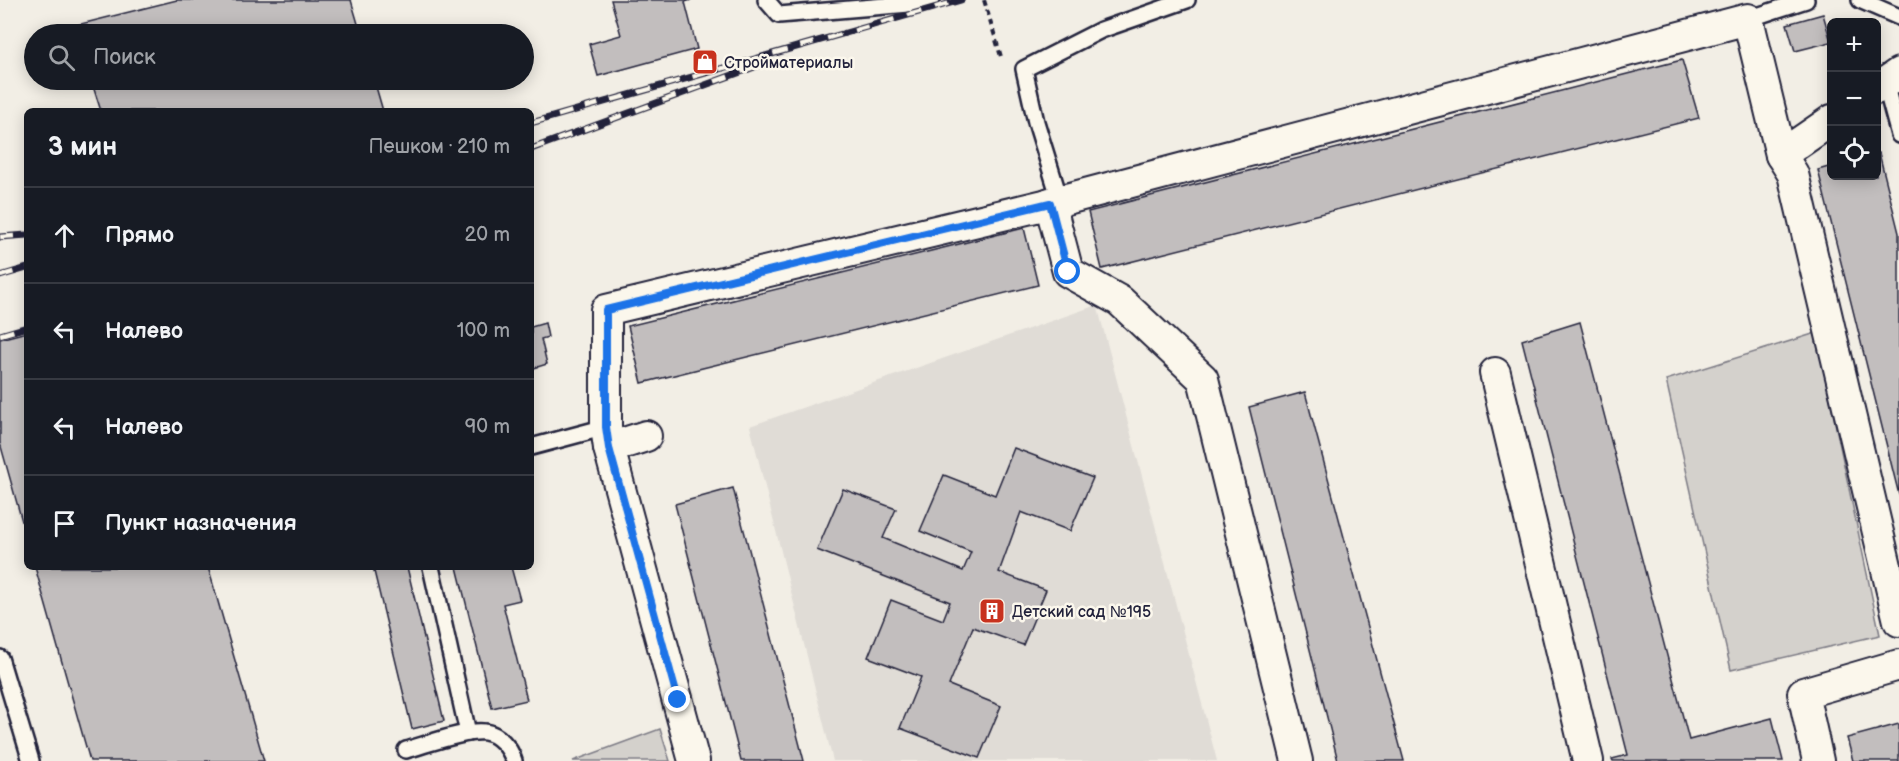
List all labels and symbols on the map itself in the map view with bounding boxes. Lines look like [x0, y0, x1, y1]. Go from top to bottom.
shop icon: Стройматериалы [690, 47, 720, 77]
place label: Стройматериалы [724, 54, 853, 73]
route start [1054, 258, 1080, 284]
building icon: Детский сад №195 [977, 596, 1007, 626]
place label: Детский сад №195 [1012, 603, 1151, 622]
route end [664, 686, 690, 712]

